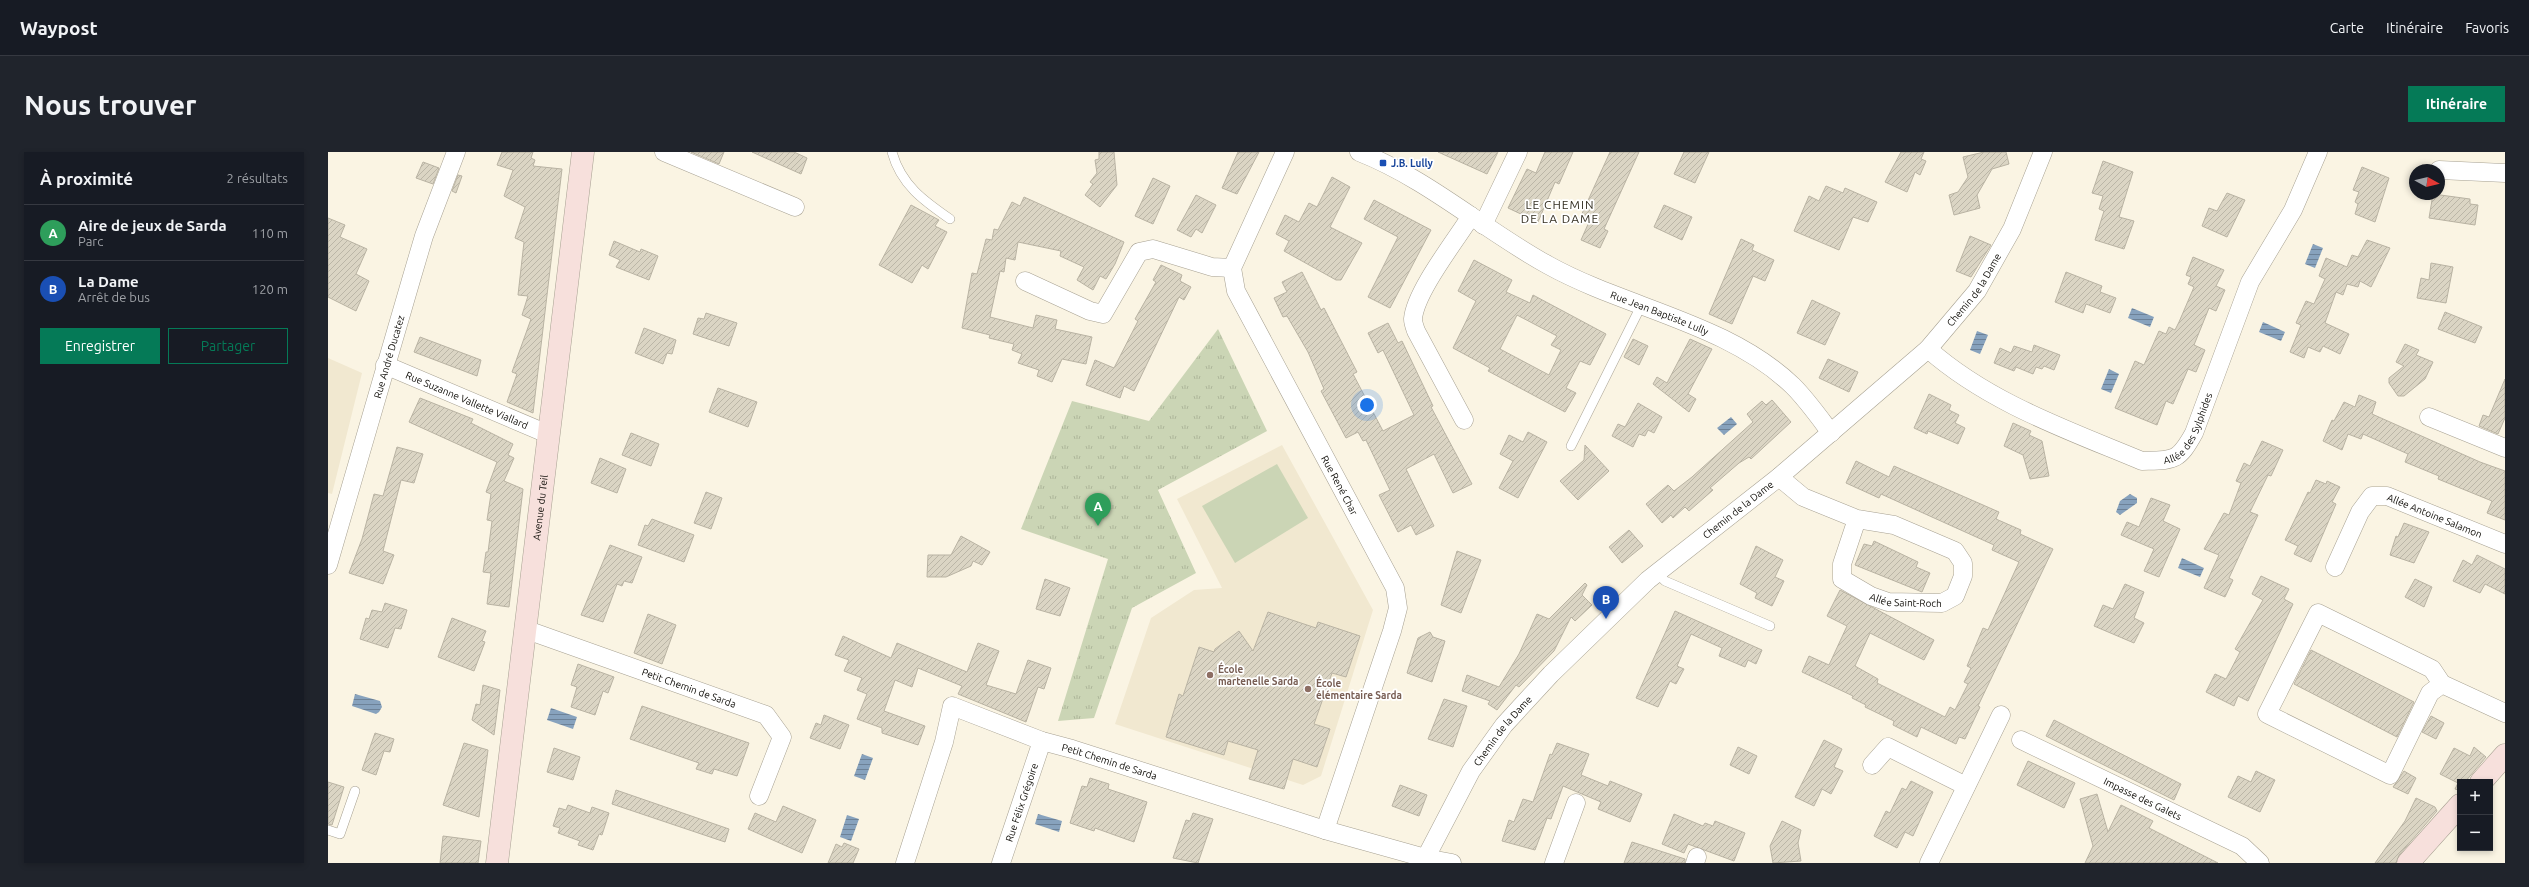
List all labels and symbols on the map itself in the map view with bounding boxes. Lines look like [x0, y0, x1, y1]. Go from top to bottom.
marker: J.B. Lully [1378, 158, 1388, 168]
place label: J.B. Lully [1391, 158, 1433, 169]
north arrow [2409, 164, 2445, 200]
district label: LE CHEMIN DE LA DAME [1521, 198, 1599, 225]
street label: Chemin de la Dame [1945, 252, 2003, 329]
street label: Rue Jean Baptiste Lully [1609, 289, 1710, 337]
street label: Rue André Ducatez [372, 314, 407, 400]
street label: Rue Suzanne Vallette Viallard [404, 369, 530, 431]
street label: Allée des Sylphides [2163, 391, 2214, 466]
your location [1357, 395, 1377, 415]
street label: Rue René Char [1319, 454, 1360, 517]
street label: Avenue du Teil [531, 474, 550, 541]
street label: Chemin de la Dame [1701, 479, 1776, 541]
street label: Allée Antoine Salamon [2386, 492, 2484, 540]
pin: A [1085, 493, 1111, 526]
pin: B [1593, 586, 1619, 619]
street label: Allée Saint-Roch [1868, 591, 1942, 609]
place label: École martenelle Sarda [1218, 662, 1299, 687]
street label: Petit Chemin de Sarda [640, 666, 737, 710]
marker: École martenelle Sarda [1205, 670, 1215, 680]
place label: École élémentaire Sarda [1316, 676, 1402, 701]
marker: École élémentaire Sarda [1303, 684, 1313, 694]
street label: Chemin de la Dame [1472, 694, 1534, 768]
street label: Petit Chemin de Sarda [1061, 742, 1158, 782]
street label: Rue Félix Grégoire [1004, 762, 1040, 843]
street label: Impasse des Galets [2102, 776, 2183, 822]

